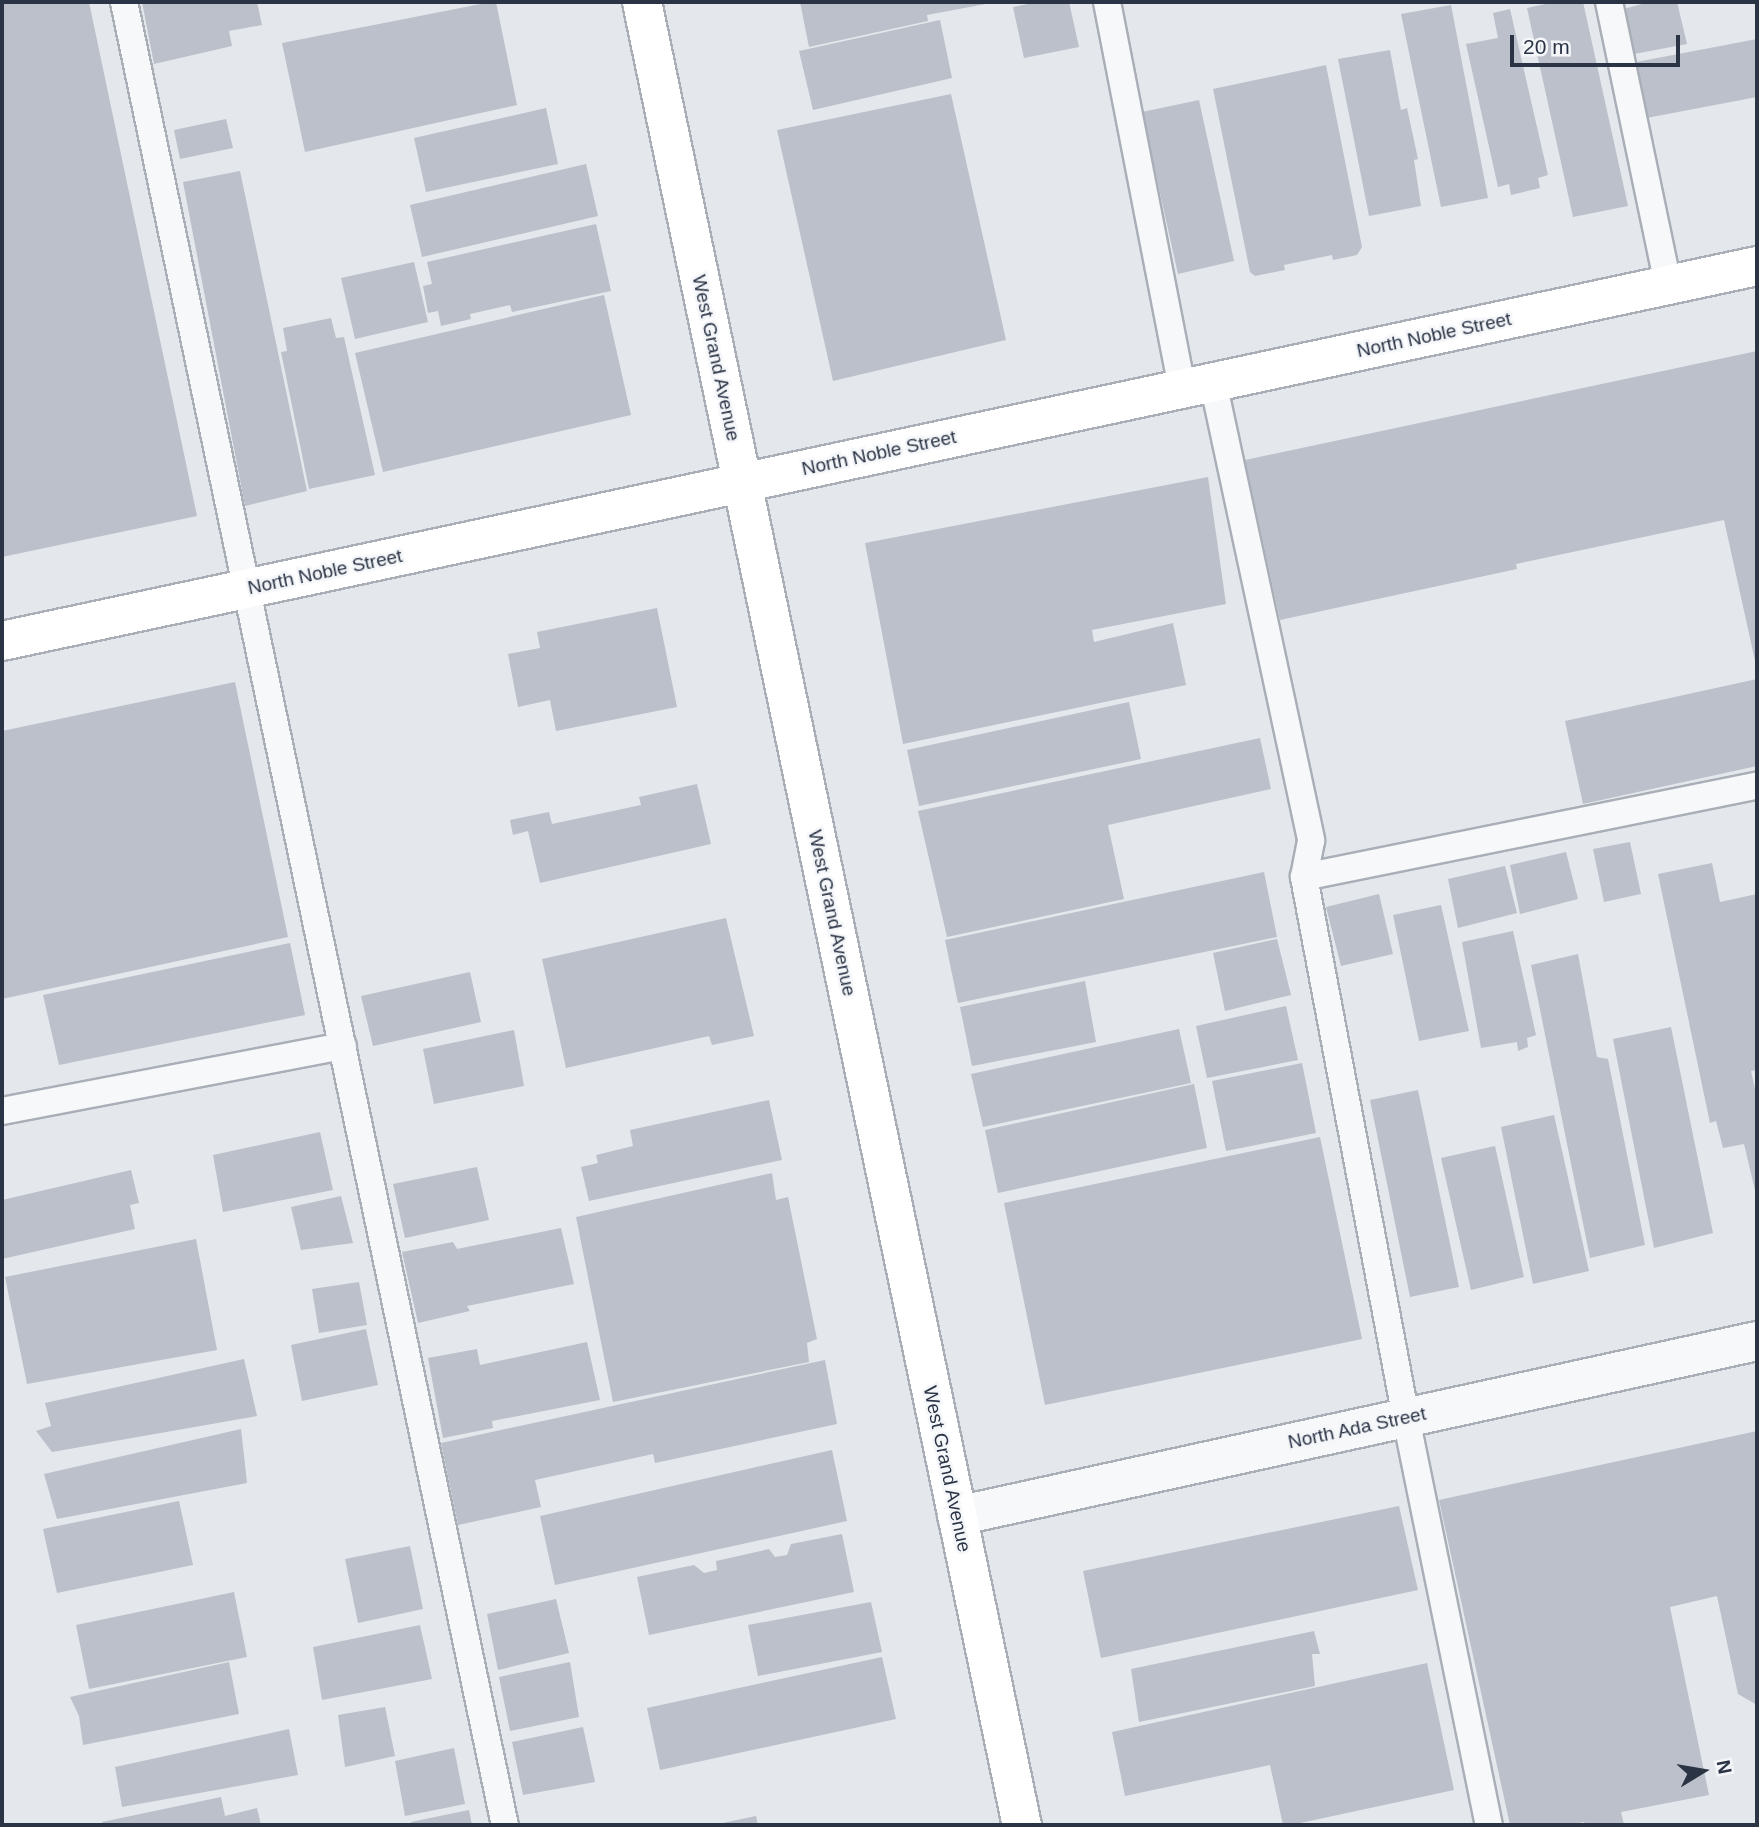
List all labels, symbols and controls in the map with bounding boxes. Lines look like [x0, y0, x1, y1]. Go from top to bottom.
scale bar [1514, 21, 1684, 65]
text: 20 m [1523, 35, 1570, 58]
street label: West Grand Avenue [687, 272, 745, 444]
street label: North Noble Street [1355, 307, 1513, 363]
street label: North Noble Street [800, 425, 958, 481]
street label: North Noble Street [246, 544, 404, 600]
street label: West Grand Avenue [803, 827, 861, 999]
street label: West Grand Avenue [918, 1383, 976, 1555]
street label: North Ada Street [1285, 1402, 1429, 1454]
north arrow [1668, 1736, 1738, 1806]
text: N [1712, 1758, 1736, 1776]

